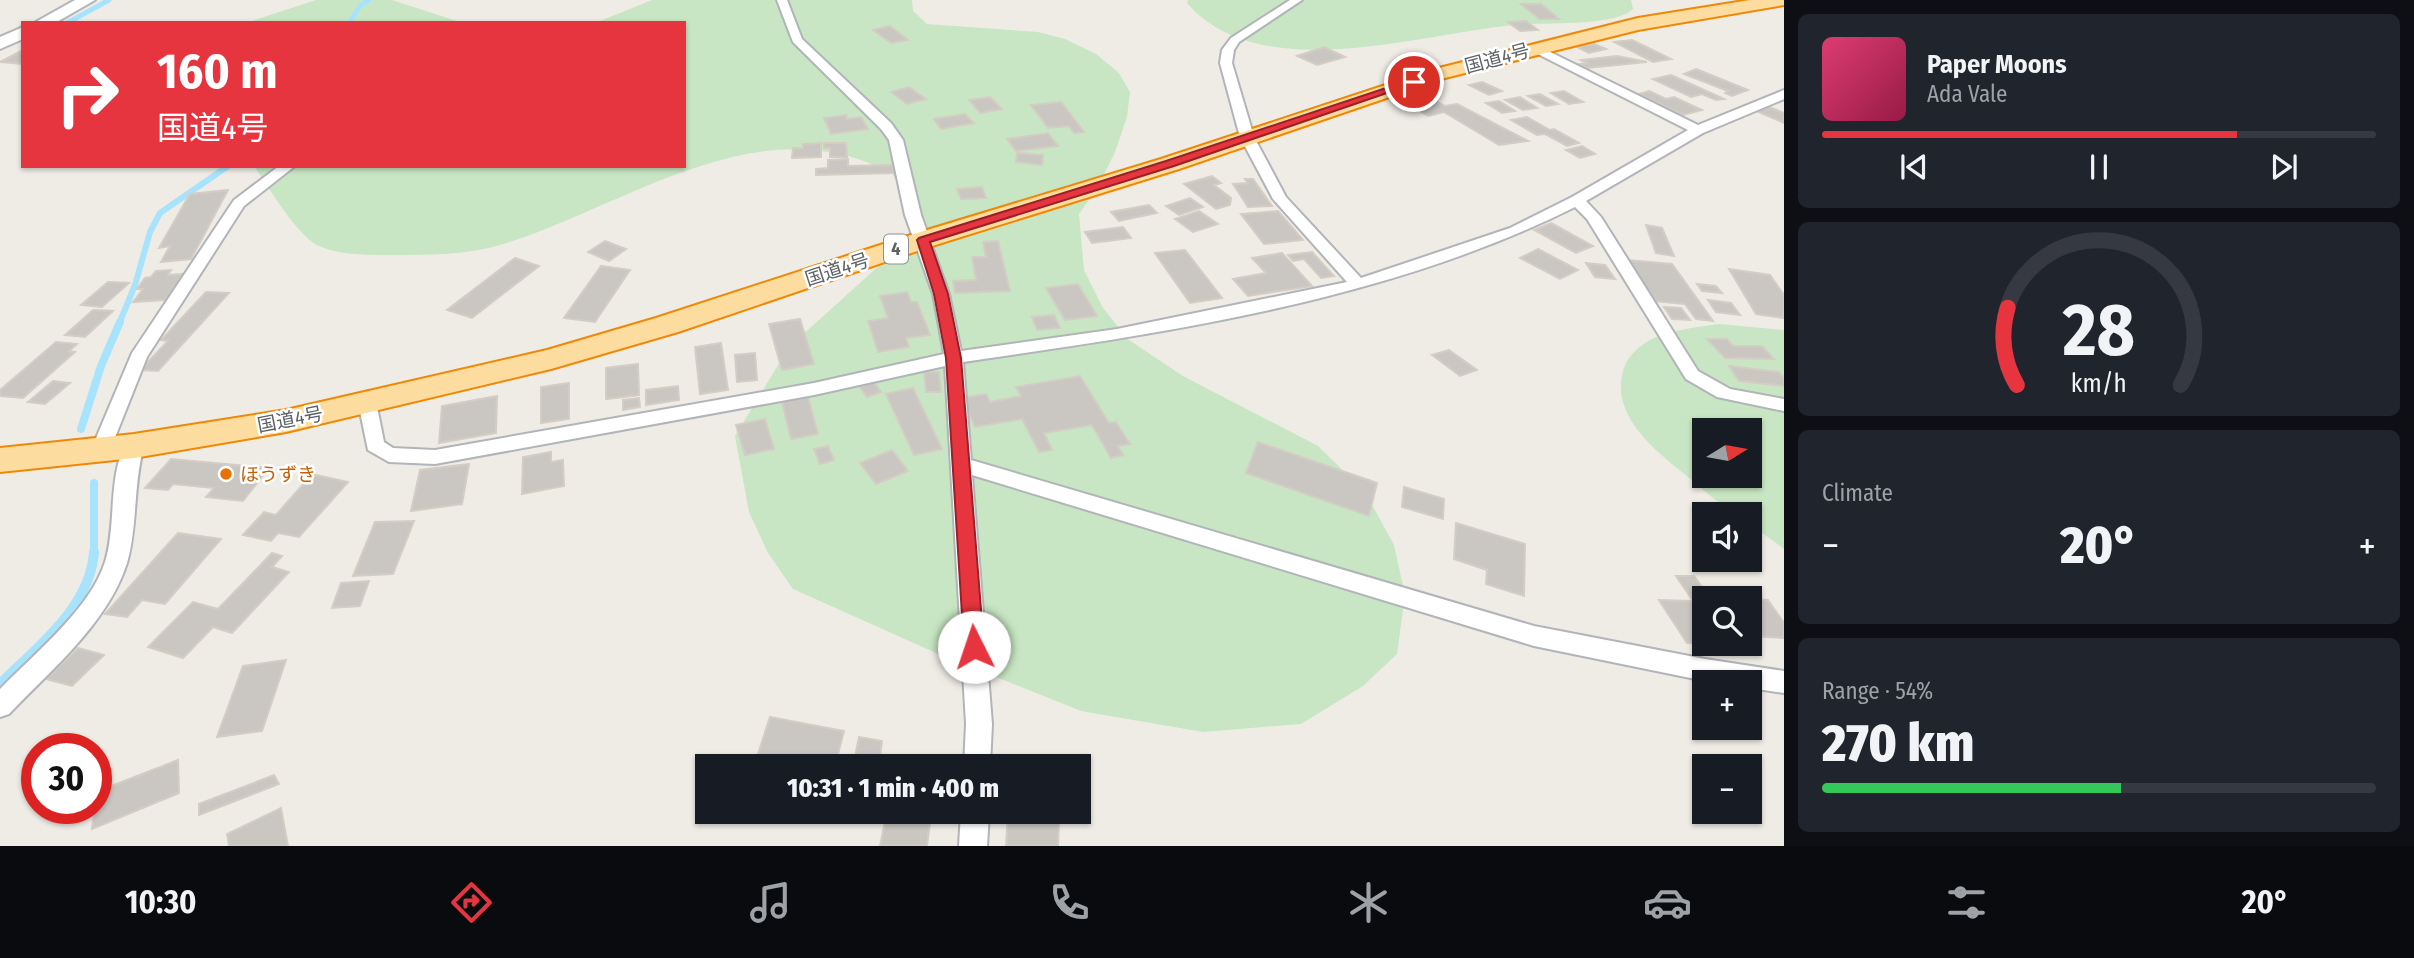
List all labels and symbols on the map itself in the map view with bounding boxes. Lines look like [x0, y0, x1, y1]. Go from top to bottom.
street label: 国道4号 [1462, 39, 1532, 78]
pin [1384, 52, 1444, 112]
road number: 4 [884, 234, 908, 264]
street label: 国道4号 [802, 248, 872, 291]
street label: 国道4号 [255, 402, 325, 437]
north arrow [1692, 418, 1762, 488]
place label: ほうずき [240, 463, 316, 486]
marker: ほうずき [218, 466, 234, 482]
position arrow [937, 610, 1011, 684]
speed limit sign: 30 [21, 733, 112, 824]

